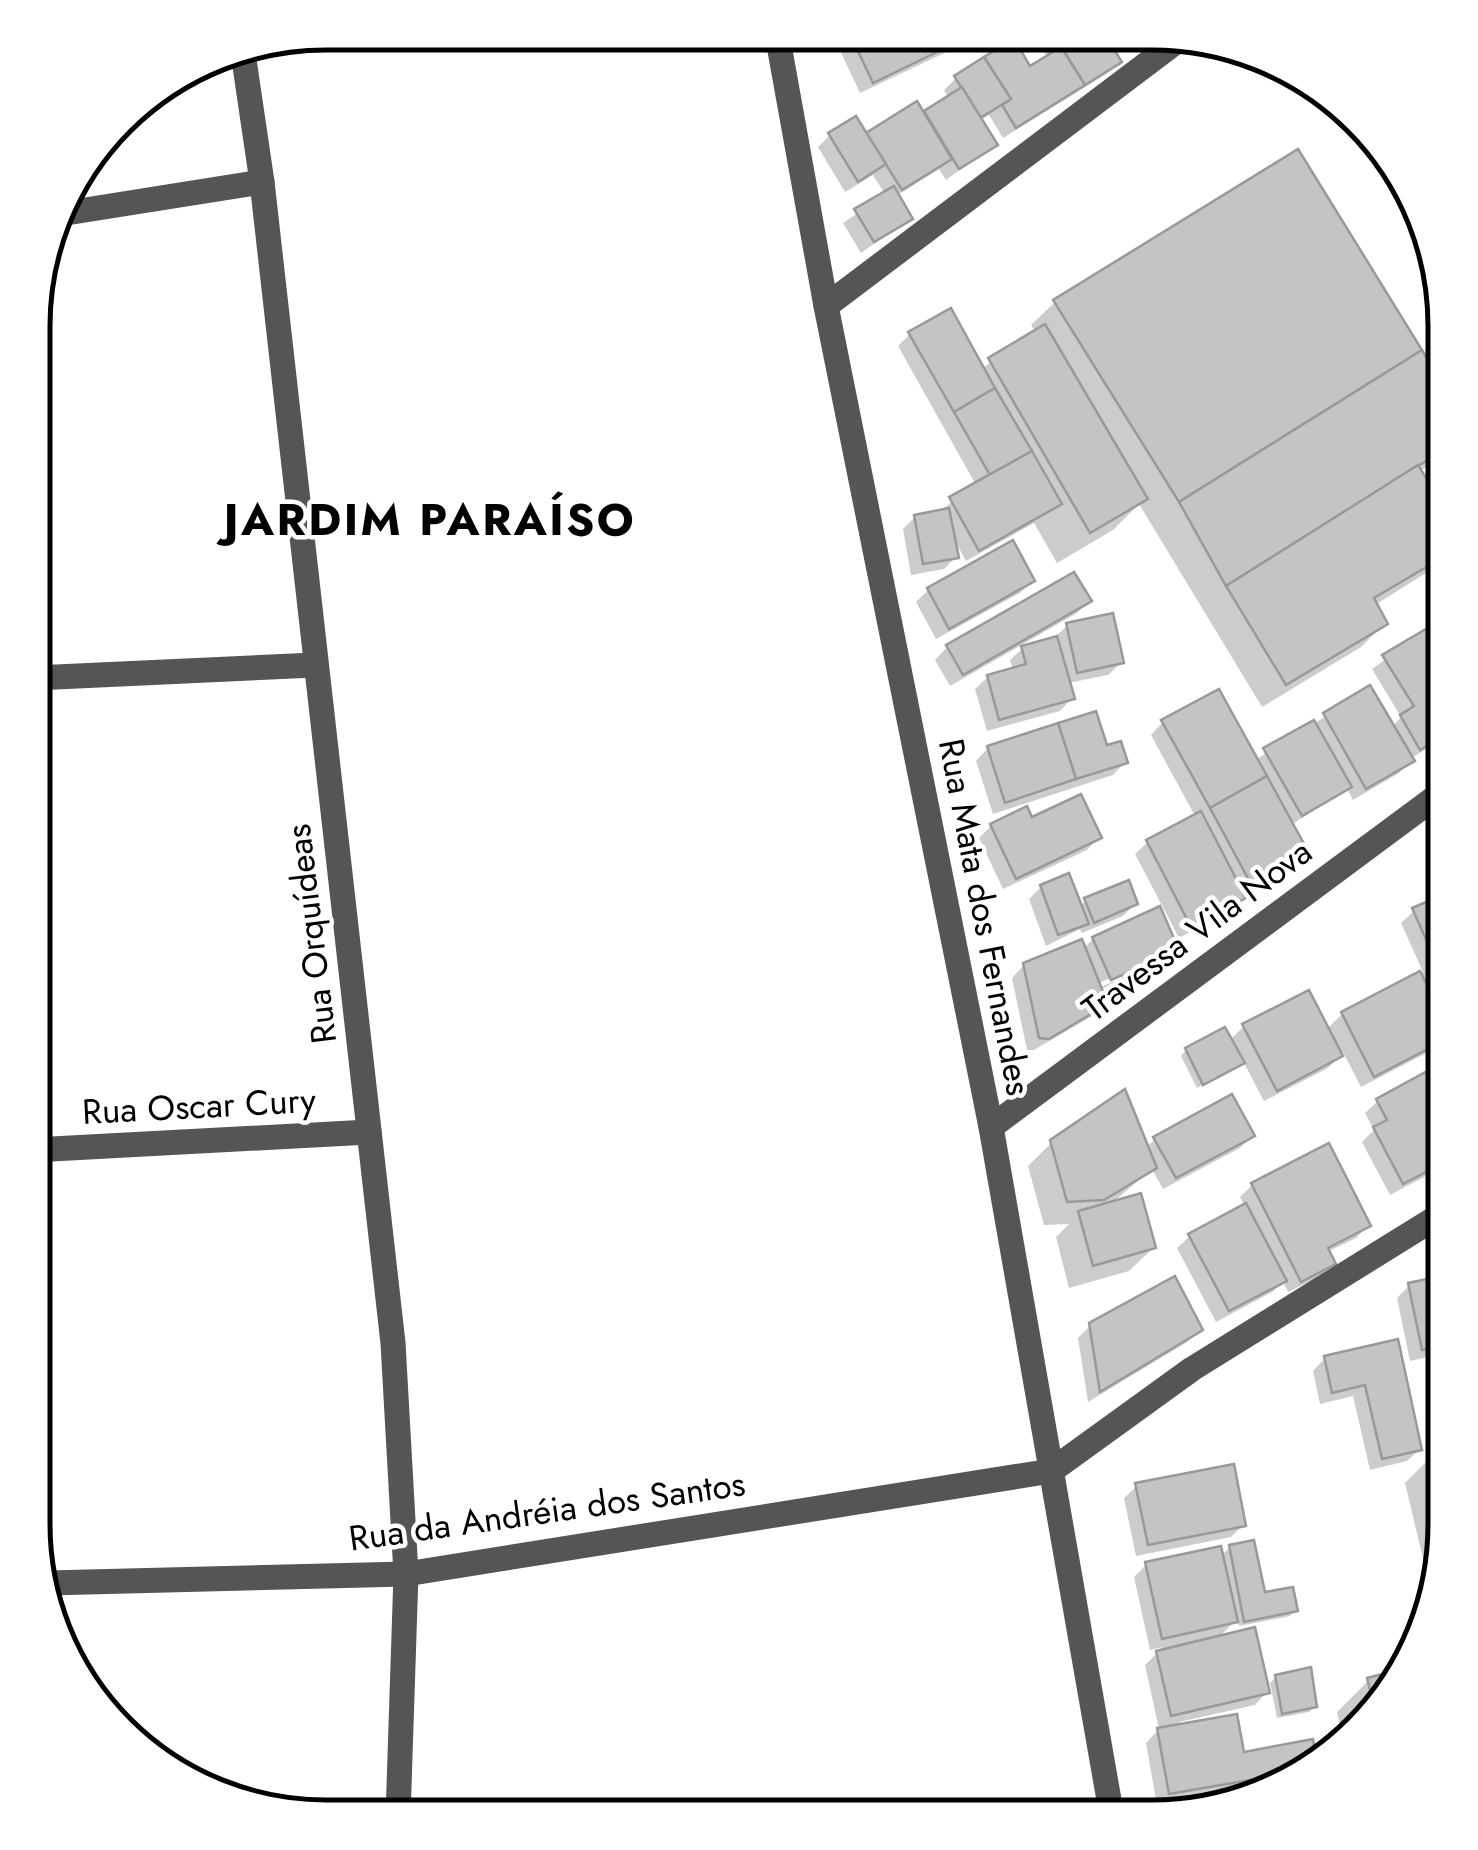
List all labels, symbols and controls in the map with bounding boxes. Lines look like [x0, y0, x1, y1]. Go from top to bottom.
district label: JARDIM PARAÍSO [216, 487, 636, 552]
street label: Rua Mata dos Fernandes [926, 735, 1044, 1099]
street label: Rua Orquídeas [273, 821, 349, 1047]
street label: Travessa Vila Nova [1072, 827, 1322, 1033]
street label: Rua Oscar Cury [81, 1075, 318, 1137]
street label: Rua da Andréia dos Santos [346, 1458, 748, 1564]

